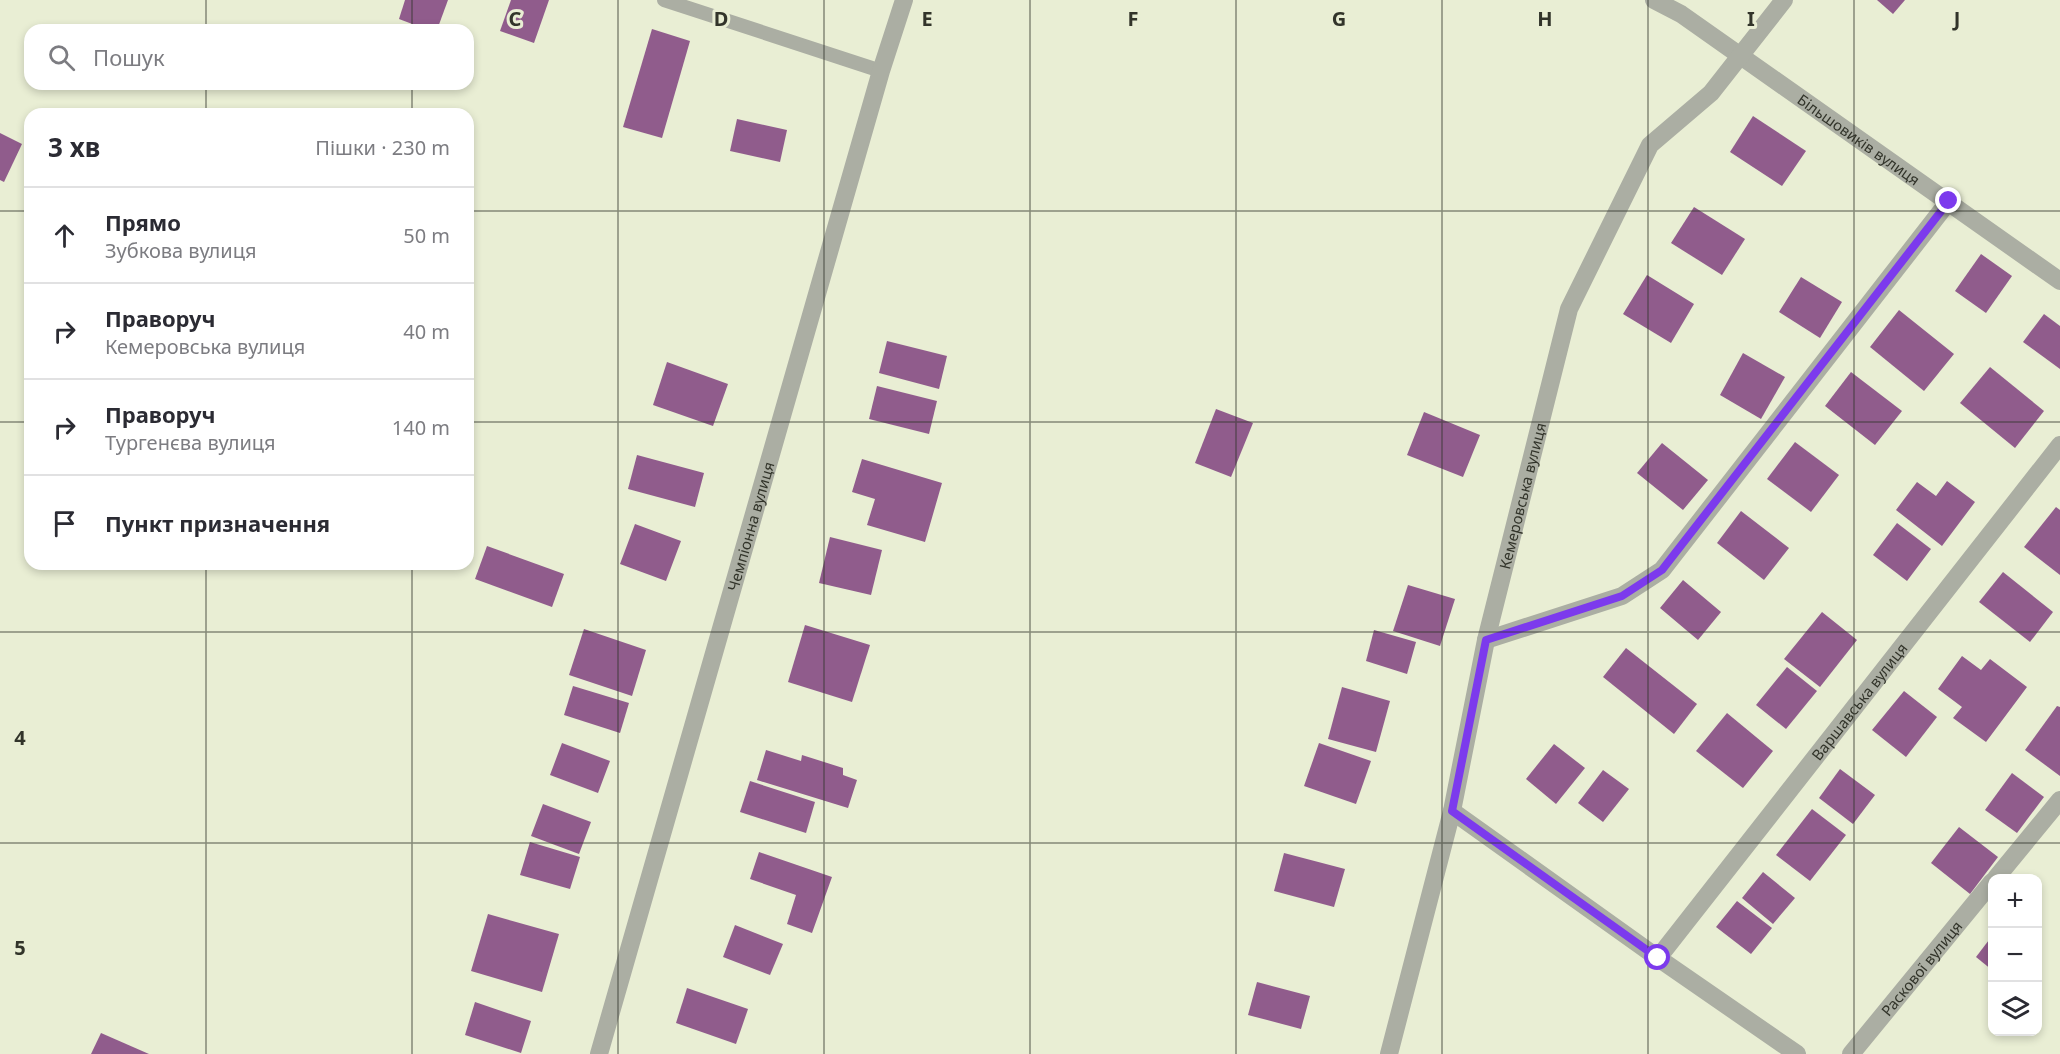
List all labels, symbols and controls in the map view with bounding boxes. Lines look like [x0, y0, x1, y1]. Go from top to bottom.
text: C [509, 5, 522, 32]
text: D [714, 5, 728, 32]
text: E [921, 5, 933, 32]
text: F [1128, 5, 1138, 32]
text: G [1332, 5, 1346, 32]
text: H [1537, 5, 1553, 32]
text: I [1747, 5, 1755, 32]
text: J [1952, 5, 1960, 32]
search box [24, 24, 474, 90]
icon: search [45, 41, 78, 74]
text: Пошук [93, 42, 165, 72]
street label: Більшовиків вулиця [1794, 89, 1924, 189]
text: 3 хв [48, 129, 100, 165]
text: Пішки · 230 m [315, 134, 450, 161]
route end [1935, 187, 1961, 213]
text: Прямо [105, 207, 181, 237]
icon: ahead [48, 219, 81, 252]
text: 50 m [403, 222, 450, 249]
text: Зубкова вулиця [105, 237, 257, 264]
text: Праворуч [105, 303, 216, 333]
icon: right [48, 315, 81, 348]
text: 40 m [403, 318, 450, 345]
text: Кемеровська вулиця [105, 333, 305, 360]
text: Праворуч [105, 399, 216, 429]
icon: right [48, 411, 81, 444]
text: 140 m [392, 414, 450, 441]
street label: Кемеровська вулиця [1494, 420, 1550, 571]
text: Тургенєва вулиця [105, 429, 276, 456]
street label: Чемпіонна вулиця [722, 459, 778, 593]
icon: arrive [48, 507, 81, 540]
text: Пункт призначення [105, 508, 330, 538]
street label: Варшавська вулиця [1807, 638, 1911, 764]
text: 4 [14, 724, 26, 751]
map controls [1988, 874, 2042, 1036]
button: + [1988, 874, 2042, 928]
street label: Раскової вулиця [1876, 916, 1966, 1020]
button: − [1988, 928, 2042, 982]
text: 5 [14, 934, 26, 961]
route start [1644, 944, 1670, 970]
button: layers [1988, 982, 2042, 1036]

